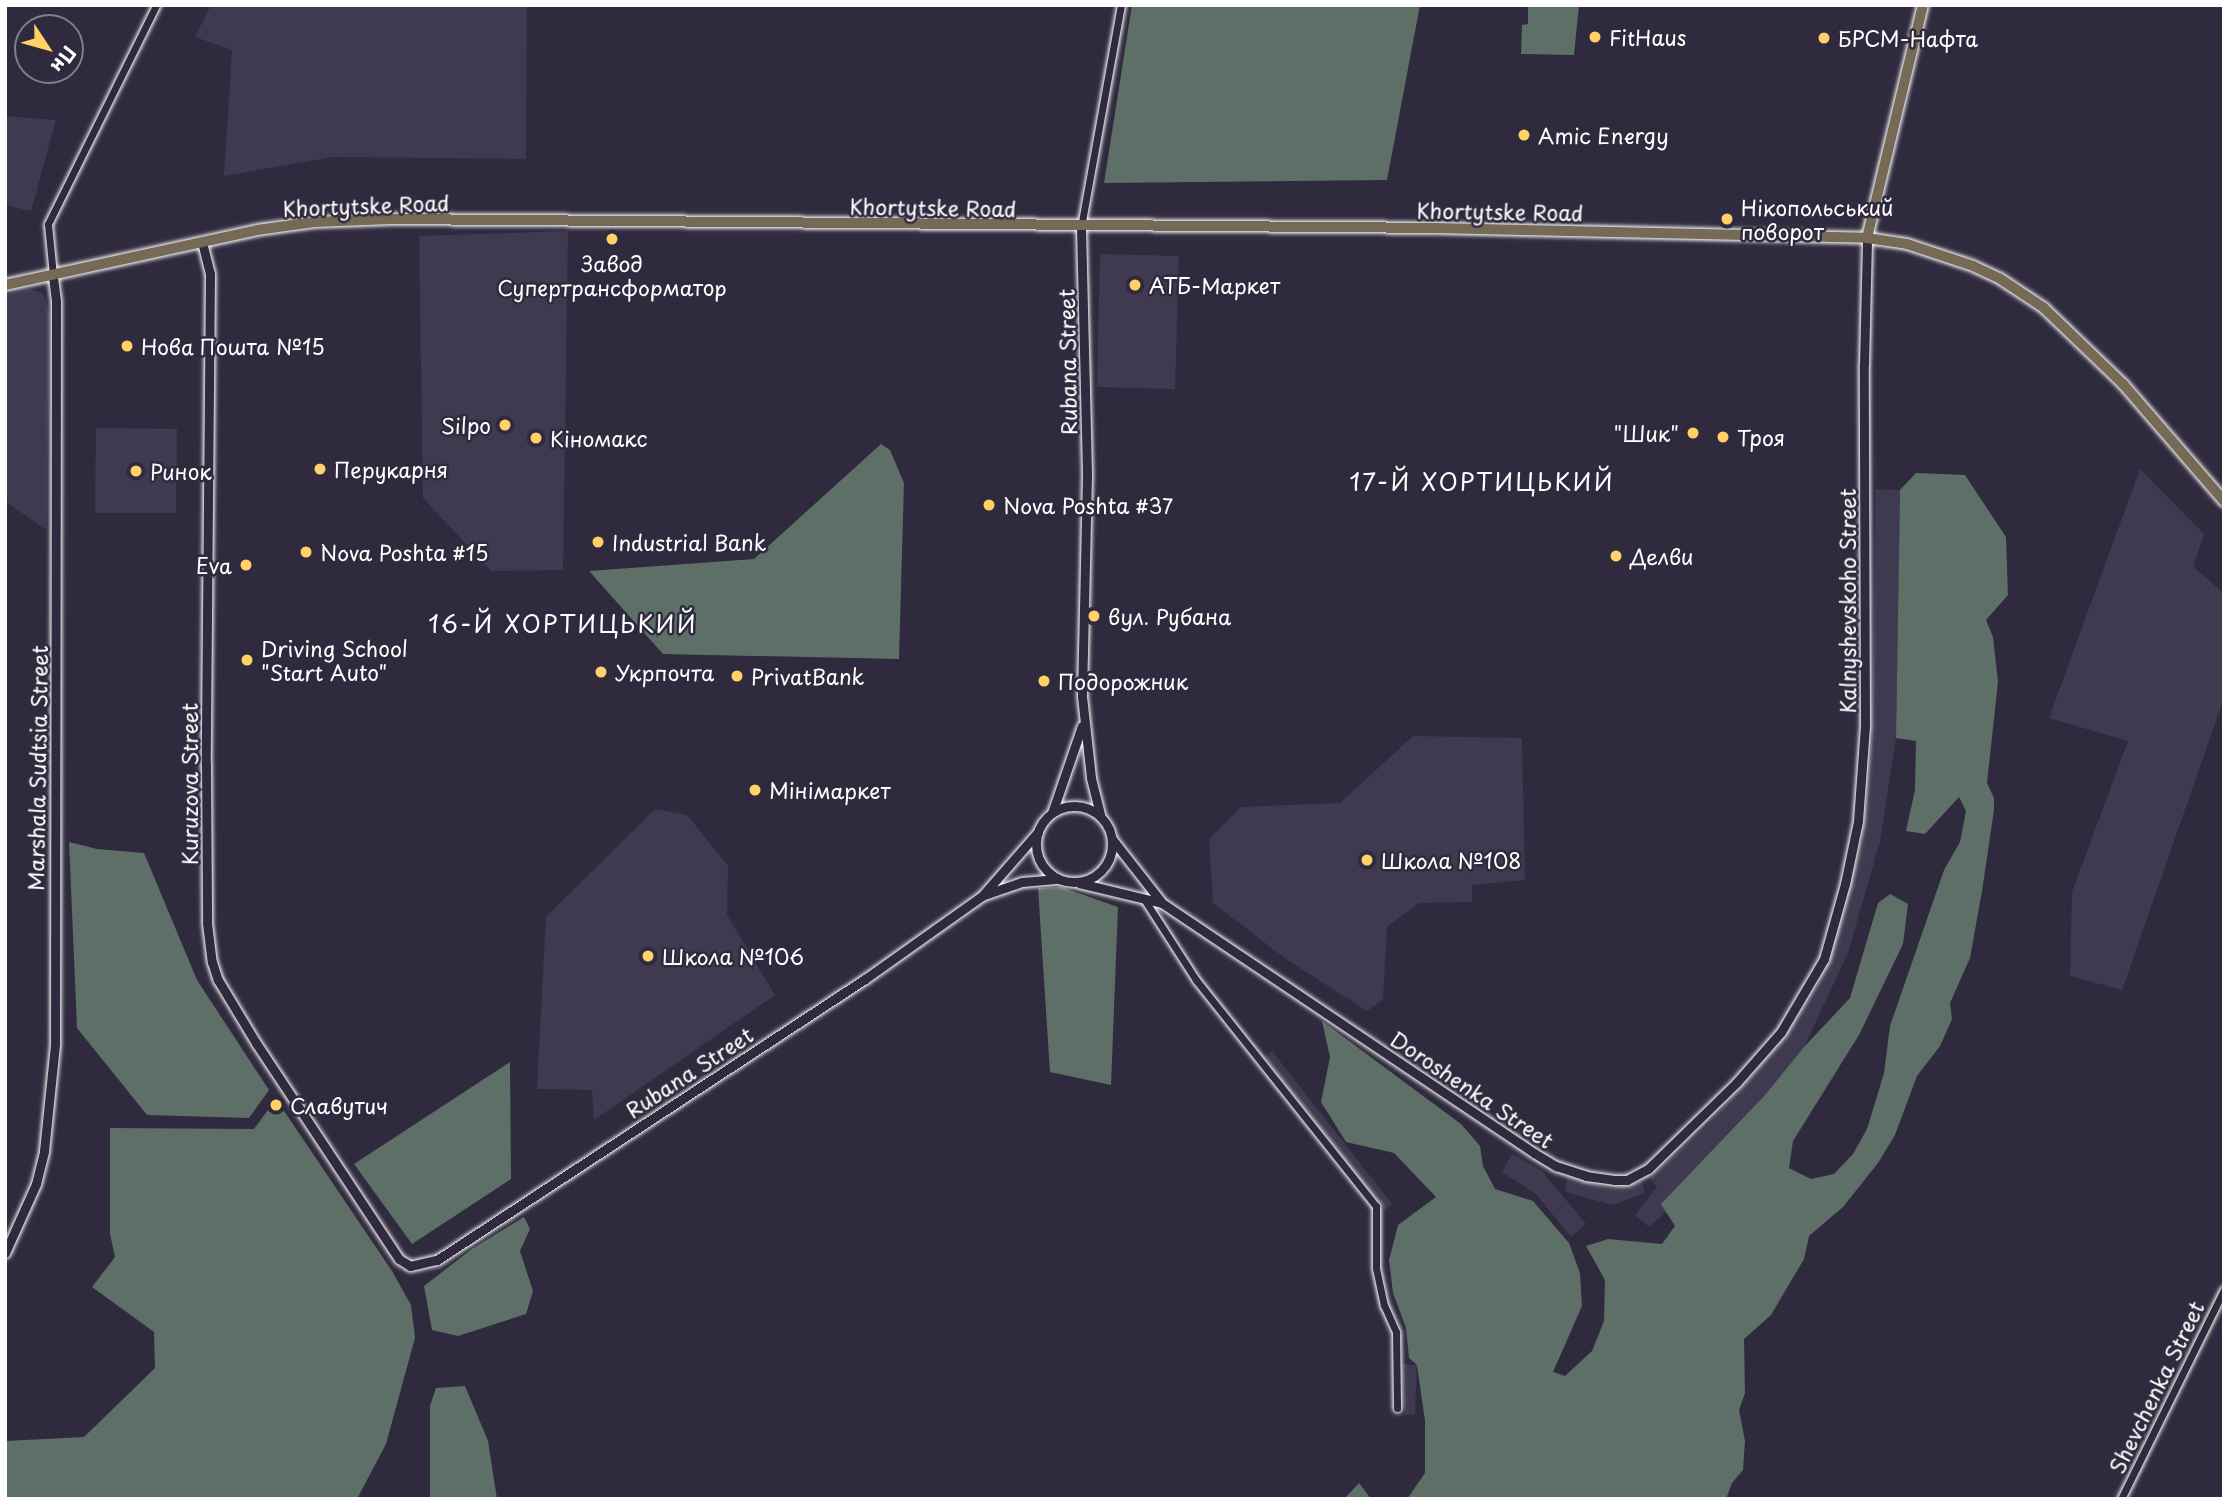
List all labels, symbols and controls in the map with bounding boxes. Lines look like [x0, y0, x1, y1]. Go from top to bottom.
north arrow [14, 14, 84, 84]
place label: FitHaus [1609, 24, 1686, 50]
place label: БРСМ-Нафта [1838, 25, 1978, 51]
marker: FitHaus [1587, 29, 1603, 45]
marker: БРСМ-Нафта [1816, 30, 1832, 46]
text: Пн [45, 41, 84, 80]
place label: Amic Energy [1538, 122, 1668, 148]
marker: Amic Energy [1516, 127, 1532, 143]
street label: Khortytske Road [282, 189, 450, 221]
street label: Khortytske Road [849, 193, 1017, 221]
place label: Нікопольський поворот [1741, 194, 1893, 244]
street label: Khortytske Road [1416, 197, 1584, 225]
marker: Нікопольський поворот [1719, 211, 1735, 227]
marker: Завод Супертрансформатор [604, 231, 620, 247]
place label: Завод Супертрансформатор [497, 250, 727, 300]
place label: АТБ-Маркет [1149, 272, 1280, 298]
marker: АТБ-Маркет [1127, 277, 1143, 293]
street label: Rubana Street [1053, 289, 1081, 435]
place label: Нова Пошта №15 [141, 333, 327, 359]
marker: Нова Пошта №15 [119, 338, 135, 354]
place label: Silpo [441, 412, 491, 438]
marker: Silpo [497, 417, 513, 433]
place label: "Шик" [1613, 420, 1679, 446]
place label: Троя [1737, 424, 1785, 450]
place label: Кіномакс [550, 425, 647, 451]
marker: "Шик" [1685, 425, 1701, 441]
marker: Троя [1715, 429, 1731, 445]
marker: Кіномакс [528, 430, 544, 446]
place label: Перукарня [334, 456, 448, 482]
place label: Ринок [150, 458, 212, 484]
marker: Перукарня [312, 461, 328, 477]
marker: Ринок [128, 463, 144, 479]
district label: 17-Й ХОРТИЦЬКИЙ [1352, 468, 1612, 496]
street label: Kalnyshevskoho Street [1834, 488, 1860, 714]
place label: Nova Poshta #37 [1003, 492, 1173, 518]
marker: Nova Poshta #37 [981, 497, 997, 513]
place label: Industrial Bank [612, 529, 767, 555]
marker: Industrial Bank [590, 534, 606, 550]
place label: Nova Poshta #15 [320, 539, 489, 565]
place label: Делви [1630, 543, 1693, 569]
marker: Nova Poshta #15 [298, 544, 314, 560]
marker: Делви [1608, 548, 1624, 564]
place label: Eva [196, 552, 232, 578]
marker: Eva [238, 557, 254, 573]
place label: вул. Рубана [1108, 603, 1232, 629]
marker: вул. Рубана [1086, 608, 1102, 624]
district label: 16-Й ХОРТИЦЬКИЙ [431, 610, 695, 638]
place label: Driving School "Start Auto" [261, 635, 408, 685]
street label: Marshala Sudtsia Street [22, 644, 52, 892]
marker: Driving School "Start Auto" [239, 652, 255, 668]
place label: Укрпочта [615, 659, 714, 685]
place label: PrivatBank [751, 663, 864, 689]
marker: Укрпочта [593, 664, 609, 680]
marker: PrivatBank [729, 668, 745, 684]
place label: Подорожник [1058, 668, 1188, 694]
marker: Подорожник [1036, 673, 1052, 689]
street label: Kuruzova Street [176, 702, 202, 866]
place label: Мiнiмаркет [769, 777, 891, 803]
marker: Мiнiмаркет [747, 782, 763, 798]
place label: Школа №108 [1381, 847, 1522, 873]
marker: Школа №108 [1359, 852, 1375, 868]
place label: Школа №106 [662, 943, 805, 969]
marker: Школа №106 [640, 948, 656, 964]
street label: Rubana Street [621, 1022, 757, 1122]
street label: Doroshenka Street [1386, 1025, 1558, 1153]
place label: Славутич [290, 1092, 388, 1118]
marker: Славутич [268, 1097, 284, 1113]
street label: Shevchenka Street [2103, 1297, 2209, 1477]

